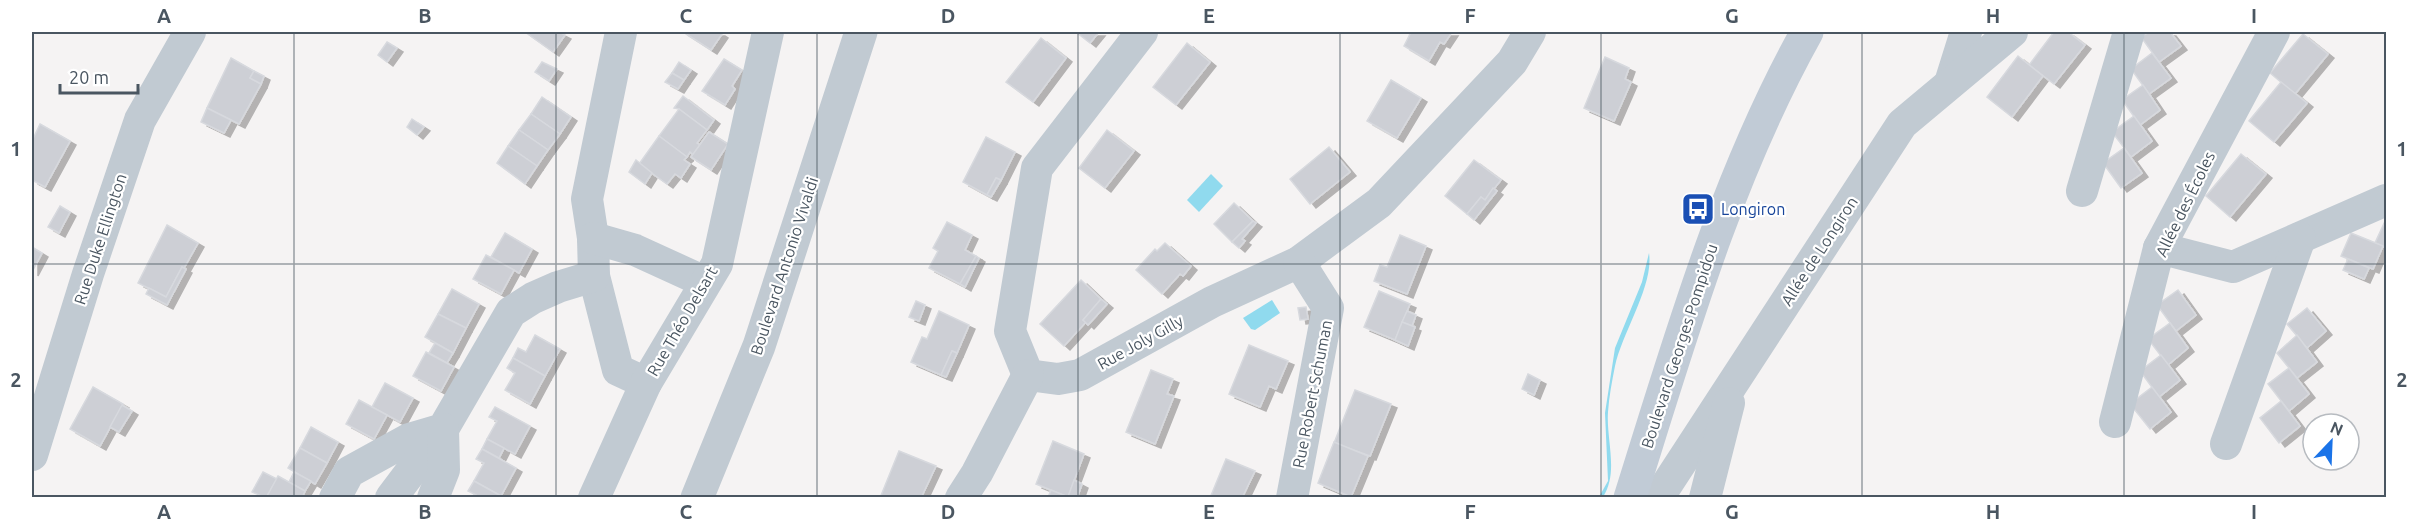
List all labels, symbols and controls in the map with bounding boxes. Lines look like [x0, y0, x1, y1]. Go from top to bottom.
text: A [157, 4, 171, 27]
text: B [418, 4, 432, 27]
text: C [680, 4, 693, 27]
text: D [941, 4, 955, 27]
text: E [1203, 4, 1215, 27]
text: F [1464, 4, 1476, 27]
text: G [1725, 4, 1739, 27]
text: H [1986, 4, 2000, 27]
text: I [2251, 4, 2257, 27]
scale bar [60, 57, 138, 95]
text: 20 m [69, 67, 109, 87]
text: 1 [10, 137, 22, 160]
text: 1 [2396, 137, 2408, 160]
street label: Allée des Écoles [2150, 148, 2218, 259]
street label: Rue Duke Ellington [70, 171, 130, 307]
street label: Boulevard Antonio Vivaldi [747, 175, 821, 357]
bus stop icon: Longiron [1680, 191, 1716, 227]
street label: Allée de Longiron [1777, 193, 1861, 309]
place label: Longiron [1721, 200, 1785, 218]
street label: Boulevard Georges Pompidou [1637, 241, 1721, 451]
street label: Rue Théo Delsart [643, 262, 721, 379]
street label: Rue Joly Gilly [1094, 311, 1186, 373]
street label: Rue Robert Schuman [1289, 318, 1335, 470]
text: 2 [10, 368, 22, 391]
text: 2 [2396, 368, 2408, 391]
north arrow [2301, 412, 2361, 472]
text: N [2328, 418, 2346, 439]
text: A [157, 500, 171, 523]
text: B [418, 500, 432, 523]
text: C [680, 500, 693, 523]
text: D [941, 500, 955, 523]
text: E [1203, 500, 1215, 523]
text: F [1464, 500, 1476, 523]
text: G [1725, 500, 1739, 523]
text: H [1986, 500, 2000, 523]
text: I [2251, 500, 2257, 523]

